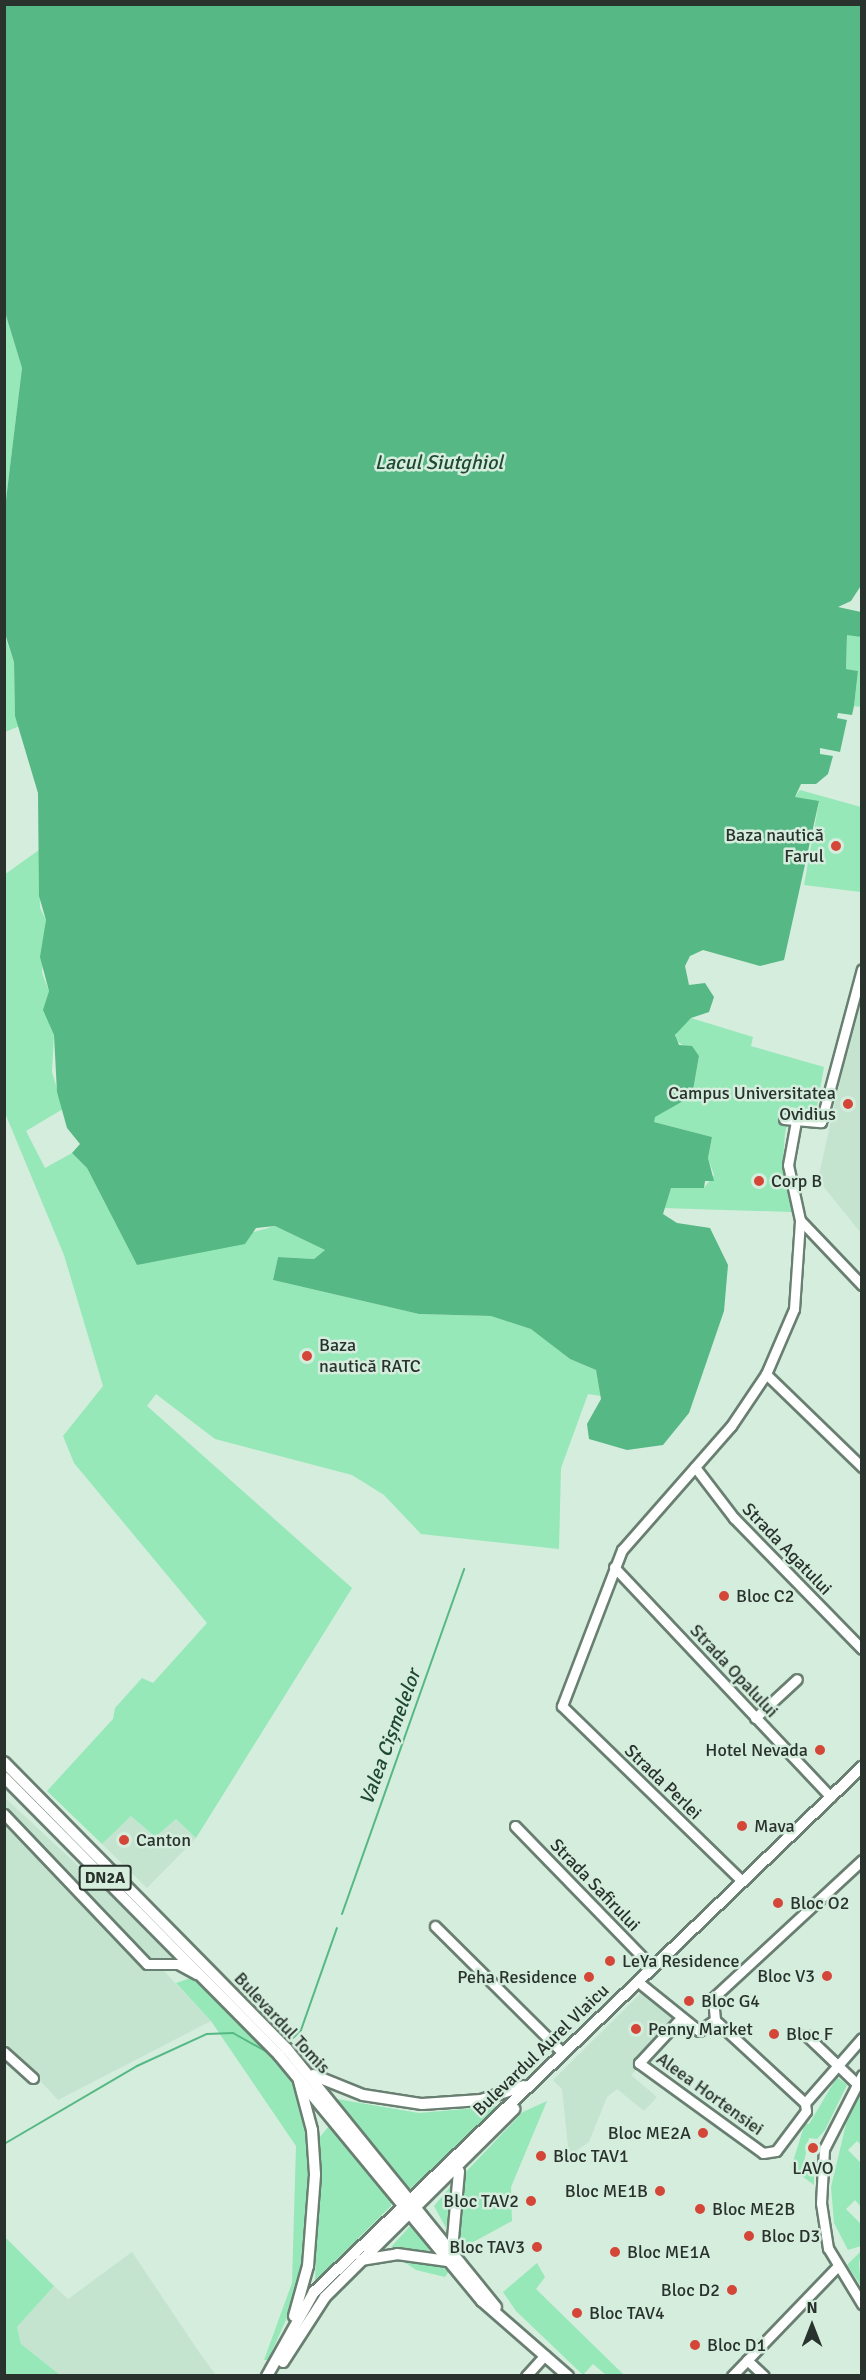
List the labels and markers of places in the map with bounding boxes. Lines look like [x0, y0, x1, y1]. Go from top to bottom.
place label: Baza nautică Farul [725, 825, 824, 868]
marker: Baza nautică Farul [829, 839, 843, 853]
place label: Campus Universitatea Ovidius [668, 1083, 836, 1126]
marker: Campus Universitatea Ovidius [841, 1097, 855, 1111]
place label: Corp B [771, 1170, 822, 1192]
marker: Corp B [752, 1174, 766, 1188]
place label: Baza nautică RATC [319, 1335, 421, 1378]
marker: Baza nautică RATC [300, 1349, 314, 1363]
place label: Bloc C2 [736, 1585, 794, 1607]
marker: Bloc C2 [717, 1589, 731, 1603]
place label: Hotel Nevada [705, 1739, 808, 1761]
marker: Hotel Nevada [813, 1743, 827, 1757]
place label: Mava [754, 1815, 795, 1837]
marker: Mava [735, 1819, 749, 1833]
place label: Canton [136, 1829, 191, 1851]
marker: Canton [117, 1833, 131, 1847]
place label: Bloc O2 [790, 1892, 849, 1914]
marker: Bloc O2 [771, 1896, 785, 1910]
place label: LeYa Residence [622, 1950, 739, 1972]
marker: LeYa Residence [603, 1954, 617, 1968]
place label: Bloc V3 [757, 1965, 815, 1987]
place label: Peha Residence [457, 1966, 577, 1988]
marker: Bloc V3 [820, 1969, 834, 1983]
marker: Peha Residence [582, 1970, 596, 1984]
place label: Bloc G4 [701, 1990, 760, 2012]
marker: Bloc G4 [682, 1994, 696, 2008]
place label: Penny Market [648, 2018, 753, 2040]
marker: Penny Market [629, 2022, 643, 2036]
place label: Bloc F [786, 2023, 833, 2045]
marker: Bloc F [767, 2027, 781, 2041]
place label: Bloc ME2A [608, 2122, 691, 2144]
marker: Bloc ME2A [696, 2126, 710, 2140]
marker: LAVO [806, 2141, 820, 2155]
place label: Bloc TAV1 [553, 2145, 629, 2167]
marker: Bloc TAV1 [534, 2149, 548, 2163]
place label: LAVO [792, 2157, 834, 2179]
place label: Bloc ME1B [565, 2180, 648, 2202]
marker: Bloc ME1B [653, 2184, 667, 2198]
place label: Bloc TAV2 [443, 2190, 519, 2212]
marker: Bloc TAV2 [524, 2194, 538, 2208]
place label: Bloc ME2B [712, 2198, 795, 2220]
marker: Bloc ME2B [693, 2202, 707, 2216]
place label: Bloc D3 [761, 2225, 820, 2247]
marker: Bloc D3 [742, 2229, 756, 2243]
place label: Bloc TAV3 [449, 2236, 525, 2258]
marker: Bloc TAV3 [530, 2240, 544, 2254]
place label: Bloc ME1A [627, 2241, 710, 2263]
marker: Bloc ME1A [608, 2245, 622, 2259]
place label: Bloc D2 [661, 2279, 720, 2301]
marker: Bloc D2 [725, 2283, 739, 2297]
place label: Bloc TAV4 [589, 2302, 665, 2324]
marker: Bloc TAV4 [570, 2306, 584, 2320]
place label: Bloc D1 [707, 2334, 766, 2356]
marker: Bloc D1 [688, 2338, 702, 2352]

